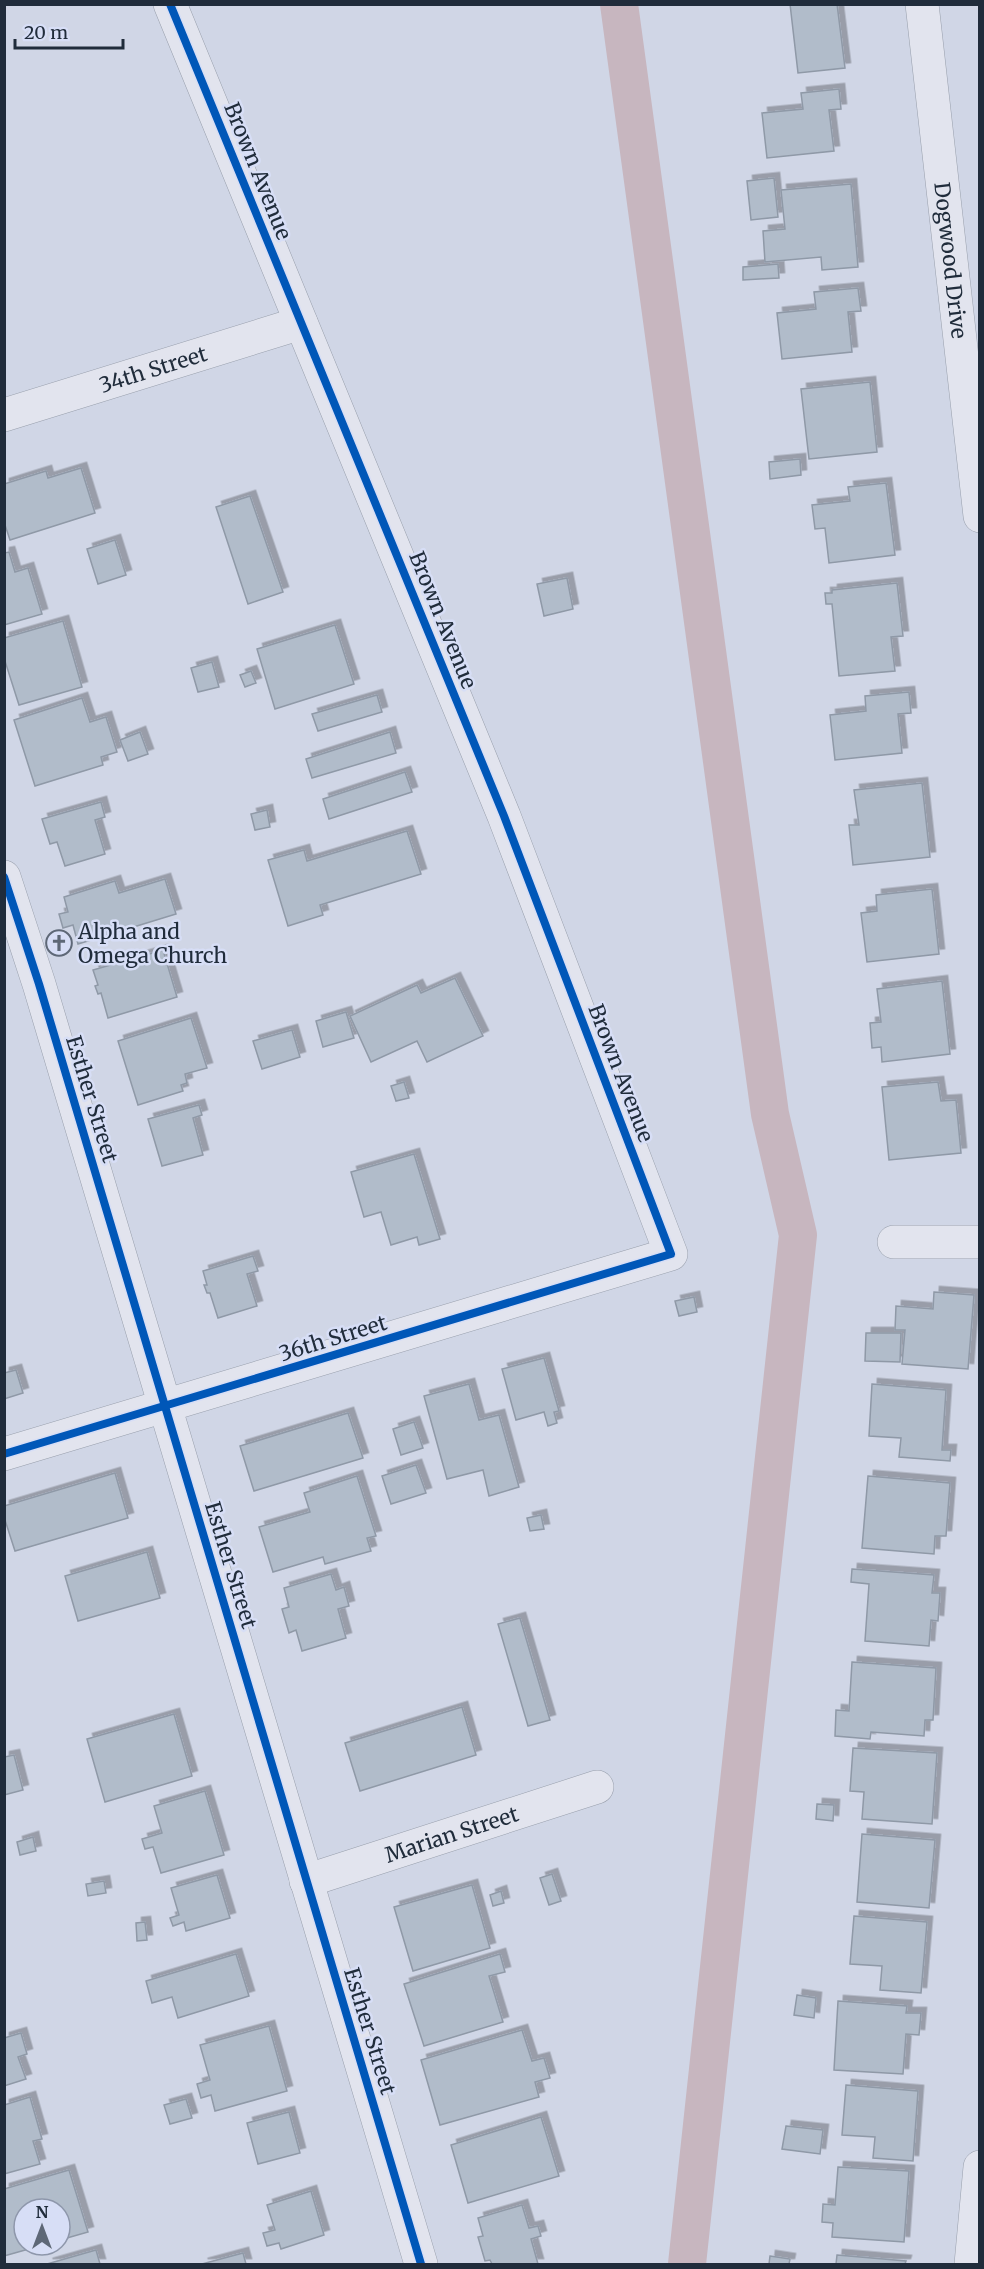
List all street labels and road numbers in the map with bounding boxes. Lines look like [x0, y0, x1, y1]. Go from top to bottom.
street label: Brown Avenue [218, 98, 298, 244]
street label: Dogwood Drive [929, 181, 973, 340]
street label: 34th Street [96, 339, 210, 398]
street label: Brown Avenue [403, 547, 483, 693]
street label: Brown Avenue [582, 1000, 660, 1146]
street label: Esther Street [60, 1032, 124, 1166]
street label: 36th Street [276, 1309, 390, 1367]
street label: Esther Street [199, 1498, 263, 1632]
street label: Marian Street [381, 1800, 522, 1868]
street label: Esther Street [338, 1964, 402, 2098]

